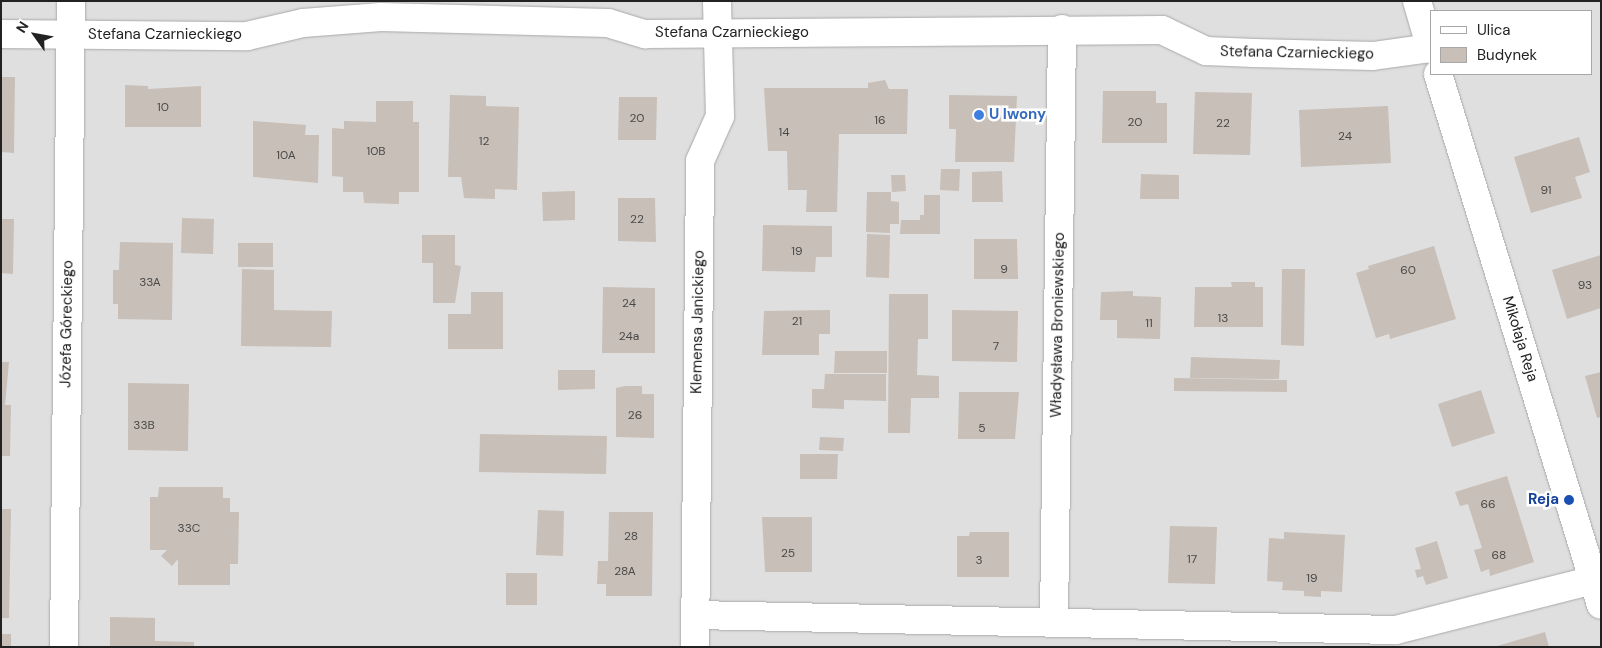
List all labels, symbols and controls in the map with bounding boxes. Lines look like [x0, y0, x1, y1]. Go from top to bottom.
north arrow [10, 10, 60, 60]
legend [1430, 10, 1592, 75]
text: N [12, 18, 33, 36]
text: Ulica [1477, 20, 1511, 40]
street label: Stefana Czarnieckiego [655, 24, 809, 42]
street label: Stefana Czarnieckiego [88, 26, 242, 44]
street label: Stefana Czarnieckiego [1220, 43, 1374, 63]
text: Budynek [1477, 45, 1537, 65]
house number: 10 [157, 101, 169, 115]
place label: U Iwony [989, 106, 1046, 124]
marker: U Iwony [973, 109, 985, 121]
house number: 20 [630, 112, 644, 126]
house number: 16 [874, 114, 886, 128]
house number: 20 [1128, 116, 1142, 130]
house number: 22 [1216, 117, 1230, 131]
house number: 14 [778, 126, 790, 140]
house number: 24 [1338, 130, 1352, 144]
house number: 12 [479, 135, 489, 149]
house number: 10B [366, 145, 386, 159]
house number: 10A [276, 149, 296, 163]
house number: 91 [1540, 184, 1552, 198]
house number: 22 [630, 213, 644, 227]
street label: Władysława Broniewskiego [1047, 232, 1069, 418]
house number: 19 [791, 245, 803, 259]
street label: Klemensa Janickiego [688, 250, 708, 394]
street label: Józefa Góreckiego [57, 260, 77, 388]
house number: 9 [1000, 263, 1008, 277]
house number: 60 [1400, 264, 1416, 278]
house number: 33A [139, 276, 161, 290]
house number: 93 [1578, 279, 1592, 293]
street label: Mikołaja Reja [1498, 294, 1542, 384]
house number: 24 [622, 297, 636, 311]
house number: 13 [1218, 312, 1228, 326]
house number: 21 [792, 315, 802, 329]
house number: 11 [1145, 317, 1153, 331]
house number: 24a [619, 330, 639, 344]
house number: 7 [993, 340, 999, 354]
house number: 26 [628, 409, 642, 423]
house number: 33B [133, 419, 155, 433]
house number: 5 [978, 422, 986, 436]
place label: Reja [1528, 491, 1559, 509]
marker: Reja [1563, 494, 1575, 506]
house number: 66 [1480, 498, 1496, 512]
house number: 33C [178, 522, 200, 536]
house number: 28 [624, 530, 638, 544]
house number: 25 [781, 547, 795, 561]
house number: 68 [1492, 549, 1506, 563]
house number: 17 [1187, 553, 1197, 567]
house number: 3 [975, 554, 983, 568]
house number: 28A [614, 565, 636, 579]
house number: 19 [1306, 572, 1318, 586]

